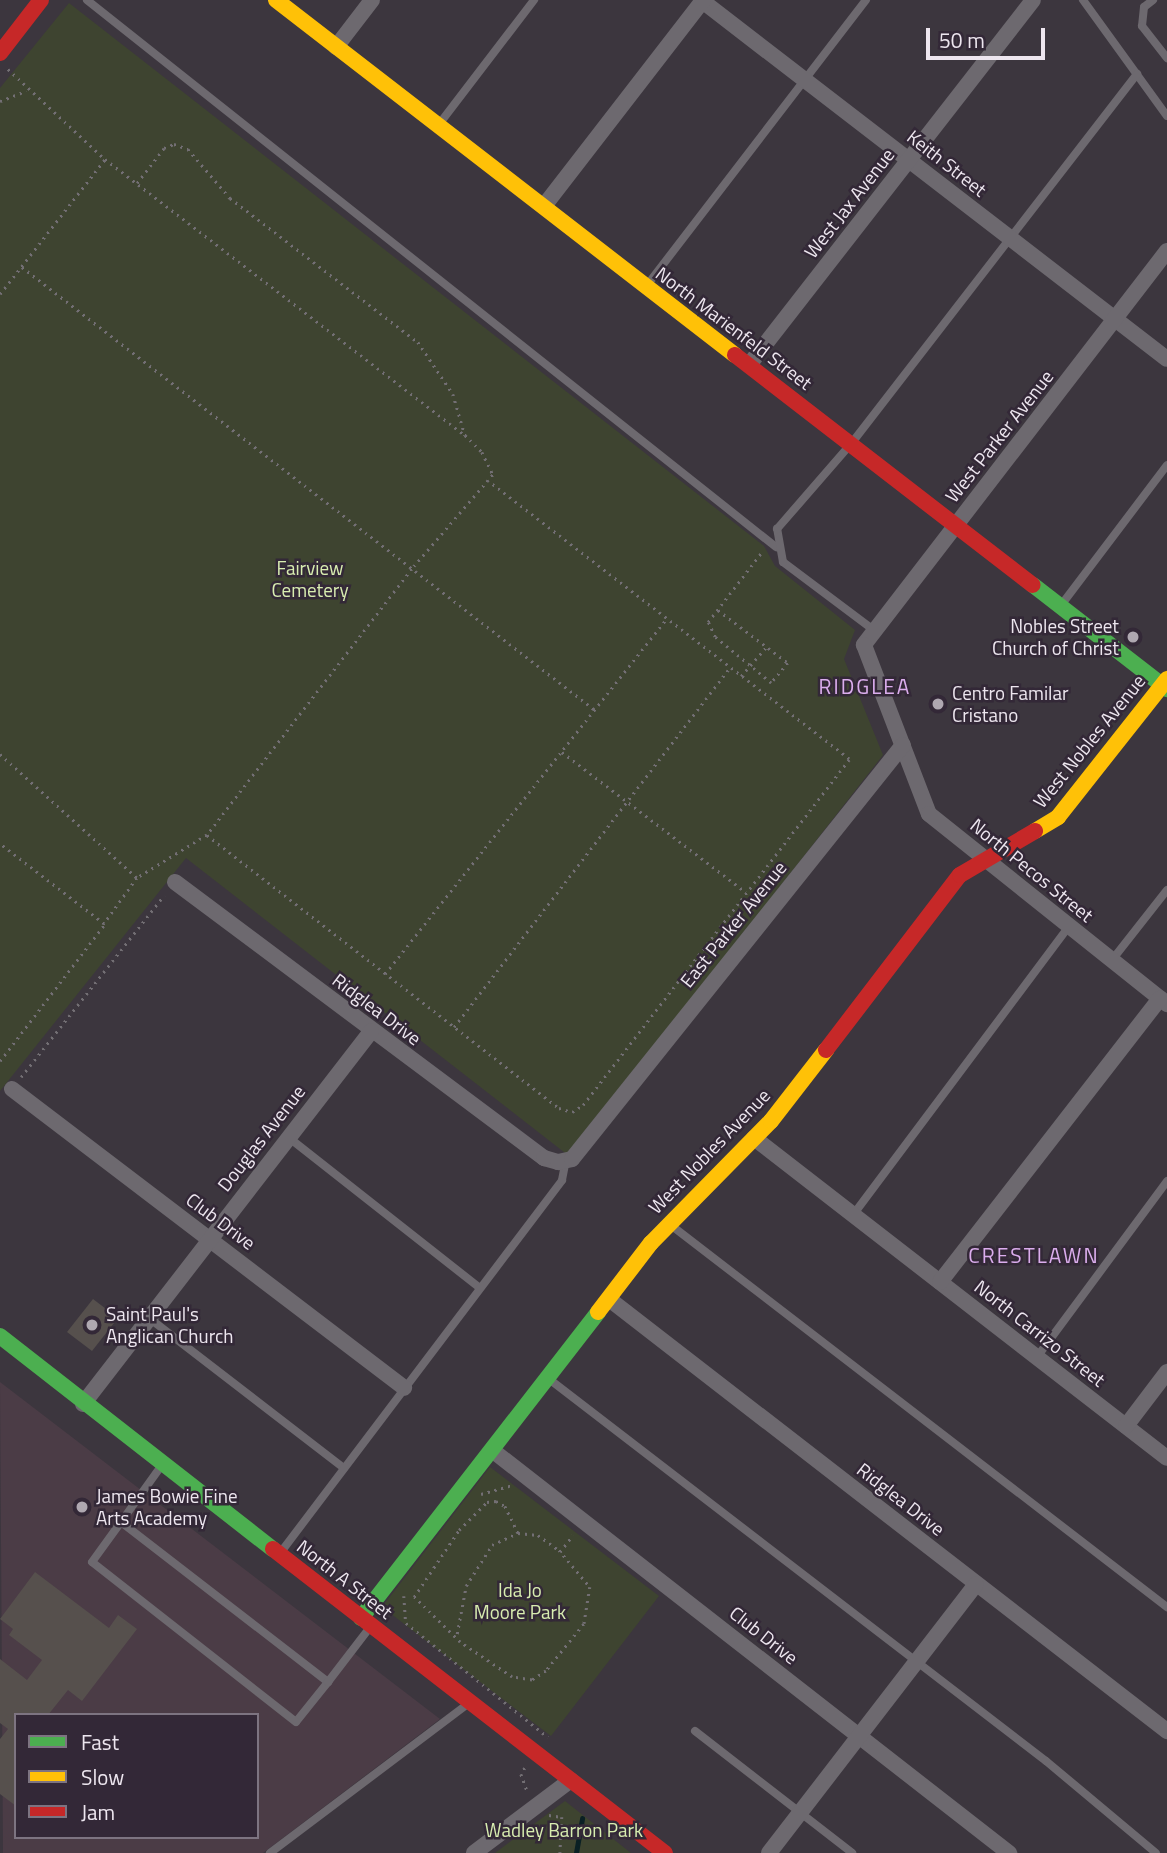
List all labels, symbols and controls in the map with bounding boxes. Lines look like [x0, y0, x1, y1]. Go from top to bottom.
scale bar [929, 14, 1048, 58]
text: 50 m [939, 24, 985, 56]
street label: Keith Street [903, 125, 991, 201]
street label: West Jax Avenue [799, 144, 899, 262]
street label: North Marienfeld Street [651, 262, 817, 394]
street label: West Parker Avenue [940, 365, 1058, 507]
park label: Fairview Cemetery [271, 557, 349, 601]
place label: Nobles Street Church of Christ [992, 615, 1119, 659]
marker: Nobles Street Church of Christ [1125, 629, 1141, 645]
street label: West Nobles Avenue [1028, 670, 1150, 812]
district label: RIDGLEA [819, 673, 911, 699]
place label: Centro Familar Cristano [952, 682, 1069, 726]
marker: Centro Familar Cristano [930, 696, 946, 712]
street label: North Pecos Street [966, 814, 1098, 926]
street label: East Parker Avenue [675, 856, 791, 992]
street label: Ridglea Drive [328, 968, 426, 1050]
street label: Douglas Avenue [212, 1080, 310, 1196]
street label: West Nobles Avenue [644, 1084, 774, 1218]
street label: Club Drive [182, 1188, 260, 1254]
district label: CRESTLAWN [969, 1242, 1099, 1268]
street label: North Carrizo Street [970, 1275, 1110, 1391]
place label: Saint Paul's Anglican Church [106, 1303, 234, 1347]
marker: Saint Paul's Anglican Church [84, 1317, 100, 1333]
street label: Ridglea Drive [853, 1458, 949, 1540]
place label: James Bowie Fine Arts Academy [96, 1485, 238, 1529]
marker: James Bowie Fine Arts Academy [74, 1499, 90, 1515]
street label: North A Street [293, 1535, 397, 1623]
park label: Ida Jo Moore Park [474, 1579, 566, 1623]
street label: Club Drive [725, 1601, 803, 1669]
legend [14, 1713, 259, 1839]
text: Fast [81, 1726, 119, 1758]
text: Slow [81, 1761, 124, 1793]
text: Jam [81, 1796, 115, 1828]
park label: Wadley Barron Park [485, 1819, 643, 1841]

